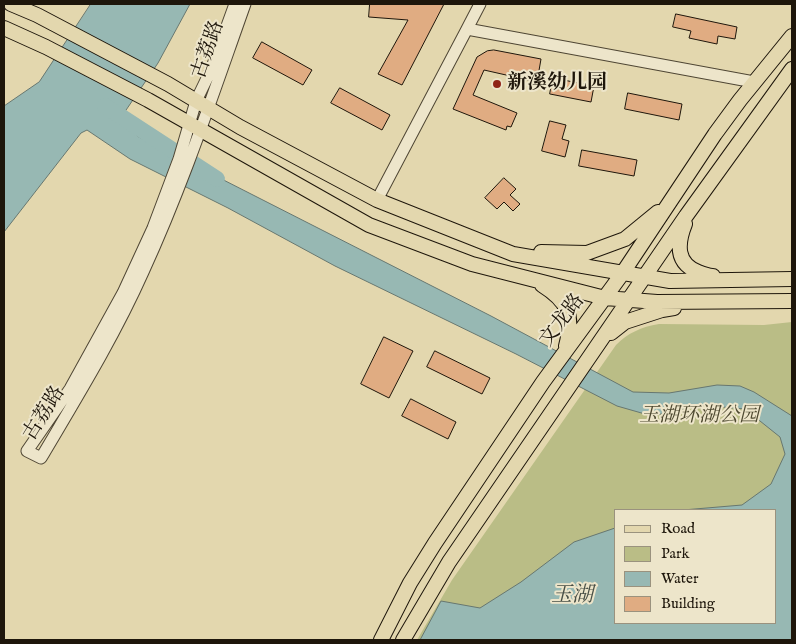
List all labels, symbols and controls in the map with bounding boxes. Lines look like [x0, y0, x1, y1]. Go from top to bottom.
street label: 古荔路 [188, 18, 230, 82]
place label: 新溪幼儿园 [507, 72, 607, 96]
marker: 新溪幼儿园 [491, 78, 503, 90]
street label: 文龙路 [535, 290, 591, 352]
street label: 古荔路 [19, 382, 71, 446]
park label: 玉湖环湖公园 [639, 405, 759, 429]
legend [614, 509, 776, 624]
text: Road [661, 519, 695, 538]
text: Park [661, 544, 690, 563]
text: Water [661, 569, 698, 588]
water label: 玉湖 [551, 584, 593, 610]
text: Building [661, 594, 715, 613]

